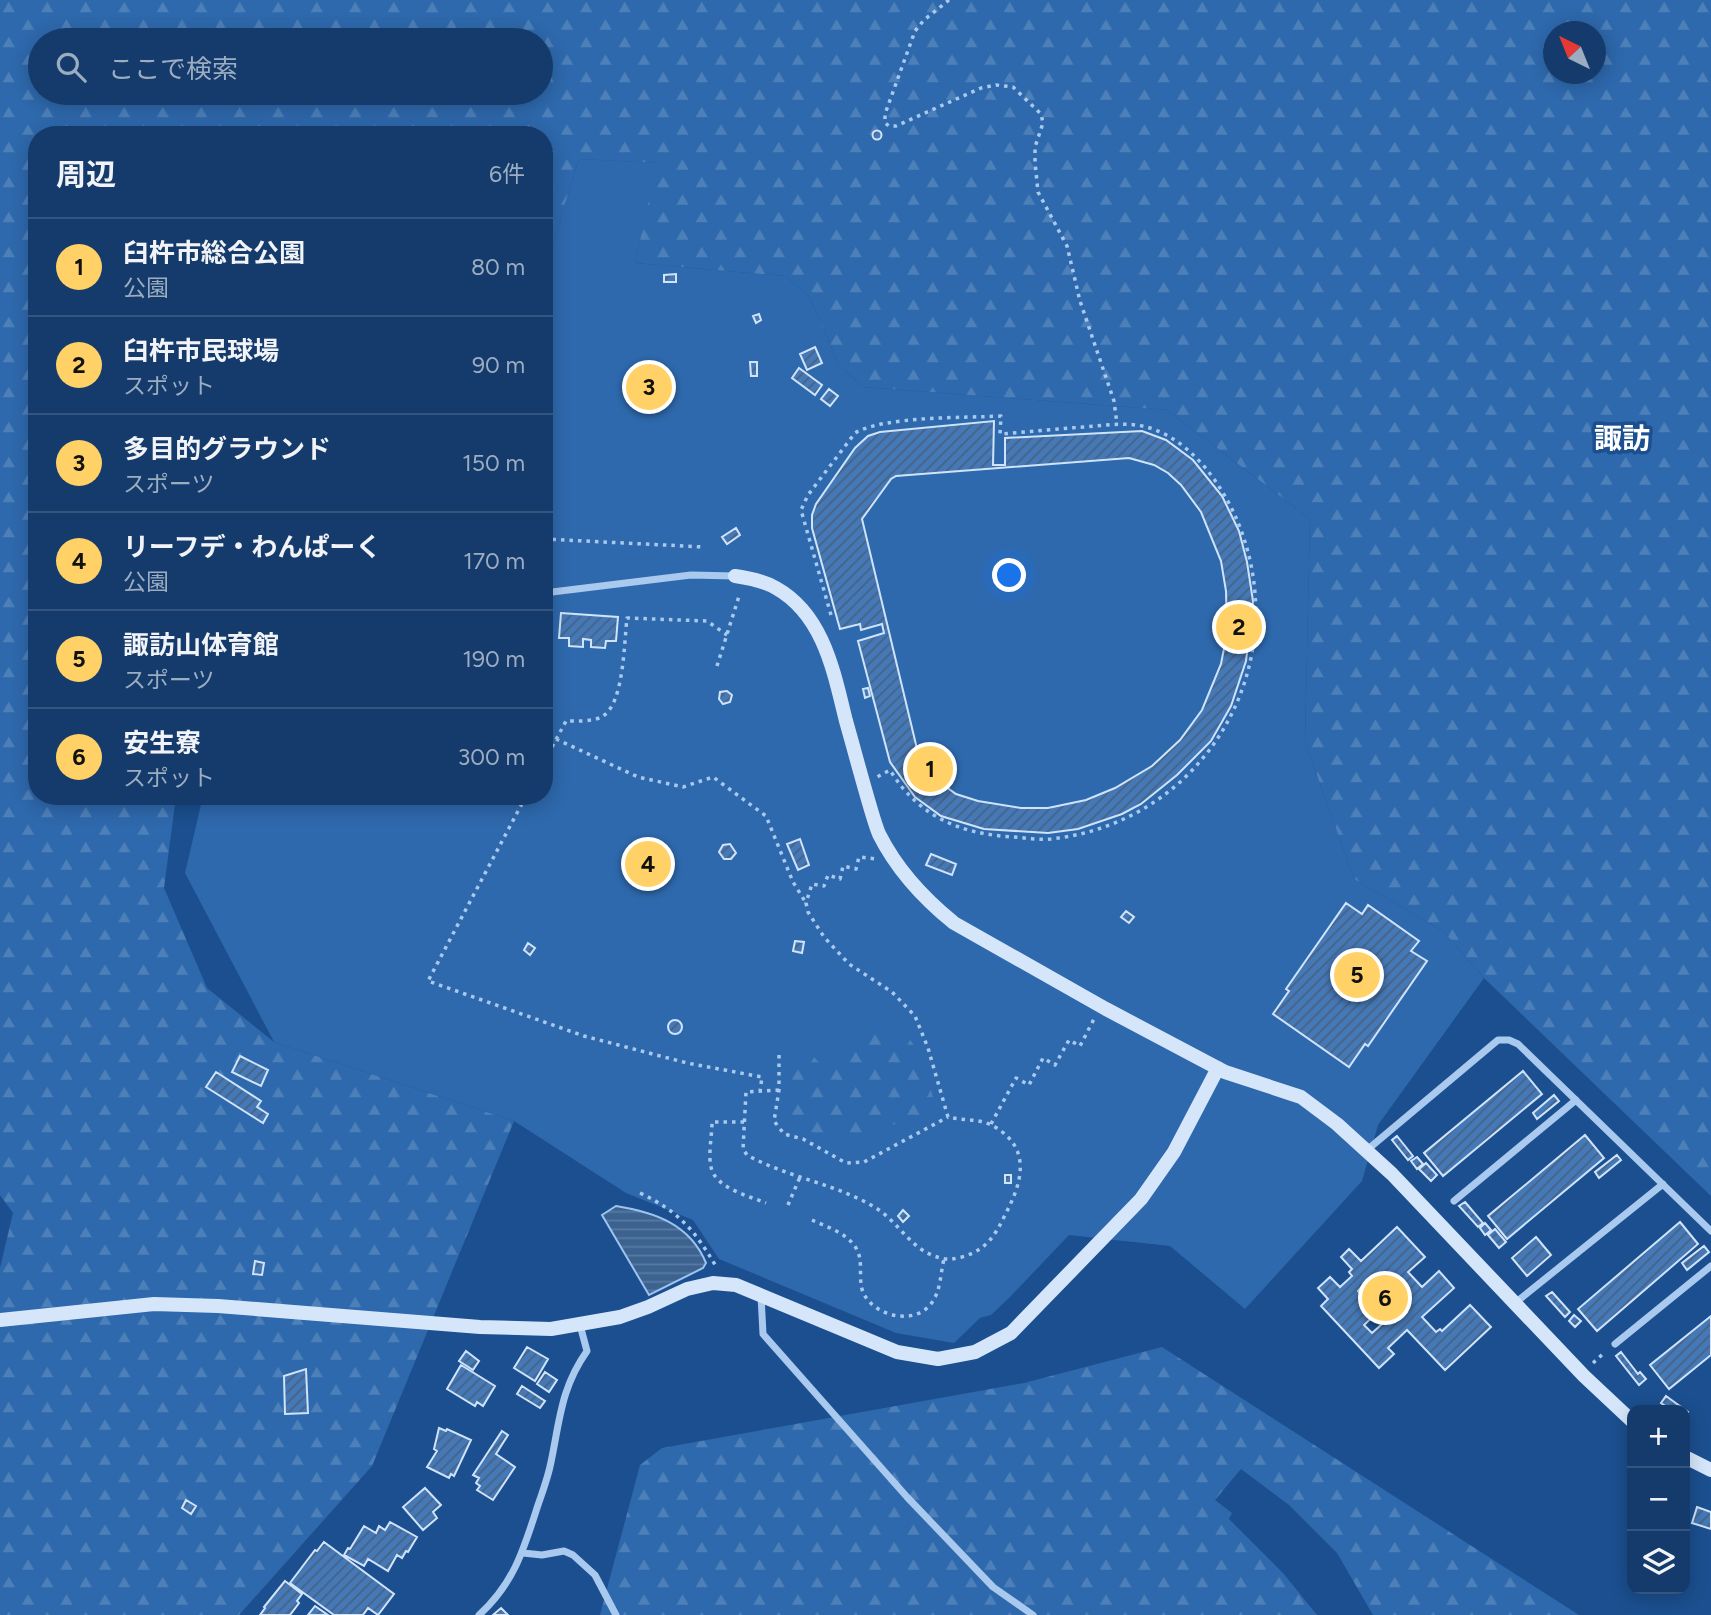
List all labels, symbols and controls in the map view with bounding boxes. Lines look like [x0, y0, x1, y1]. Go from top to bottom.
north arrow [1543, 21, 1606, 84]
search box [28, 28, 553, 105]
icon: search [52, 48, 90, 86]
text: ここで検索 [108, 53, 238, 85]
text: 周辺 [56, 156, 116, 193]
text: 6件 [489, 160, 525, 188]
text: 臼杵市総合公園 [123, 237, 305, 269]
text: 1 [74, 253, 84, 281]
text: 80 m [471, 253, 525, 281]
text: 公園 [123, 274, 169, 302]
text: 臼杵市民球場 [123, 335, 279, 367]
text: 2 [72, 351, 86, 379]
text: 90 m [472, 351, 525, 379]
pin: 3 [626, 361, 672, 413]
text: スポット [123, 372, 215, 400]
district label: 諏訪 [1594, 421, 1650, 455]
text: 多目的グラウンド [123, 433, 331, 465]
text: 3 [73, 449, 85, 477]
text: 150 m [462, 449, 525, 477]
text: スポーツ [123, 470, 215, 498]
text: リーフデ・わんぱーく [123, 531, 381, 563]
text: 4 [72, 547, 86, 575]
text: 170 m [463, 547, 525, 575]
your location [992, 558, 1026, 592]
text: 公園 [123, 568, 169, 596]
pin: 2 [1216, 601, 1262, 653]
text: 諏訪山体育館 [123, 629, 279, 661]
text: 5 [72, 645, 86, 673]
text: 190 m [462, 645, 525, 673]
text: スポーツ [123, 666, 215, 694]
text: 安生寮 [123, 727, 201, 759]
text: 6 [72, 743, 86, 771]
text: 300 m [458, 743, 525, 771]
pin: 1 [907, 743, 953, 795]
text: スポット [123, 764, 215, 792]
pin: 4 [625, 838, 671, 890]
pin: 5 [1334, 949, 1380, 1001]
pin: 6 [1362, 1272, 1408, 1324]
map controls [1627, 1405, 1690, 1594]
button: + [1627, 1405, 1690, 1468]
button: − [1627, 1468, 1690, 1531]
button: layers [1627, 1531, 1690, 1594]

